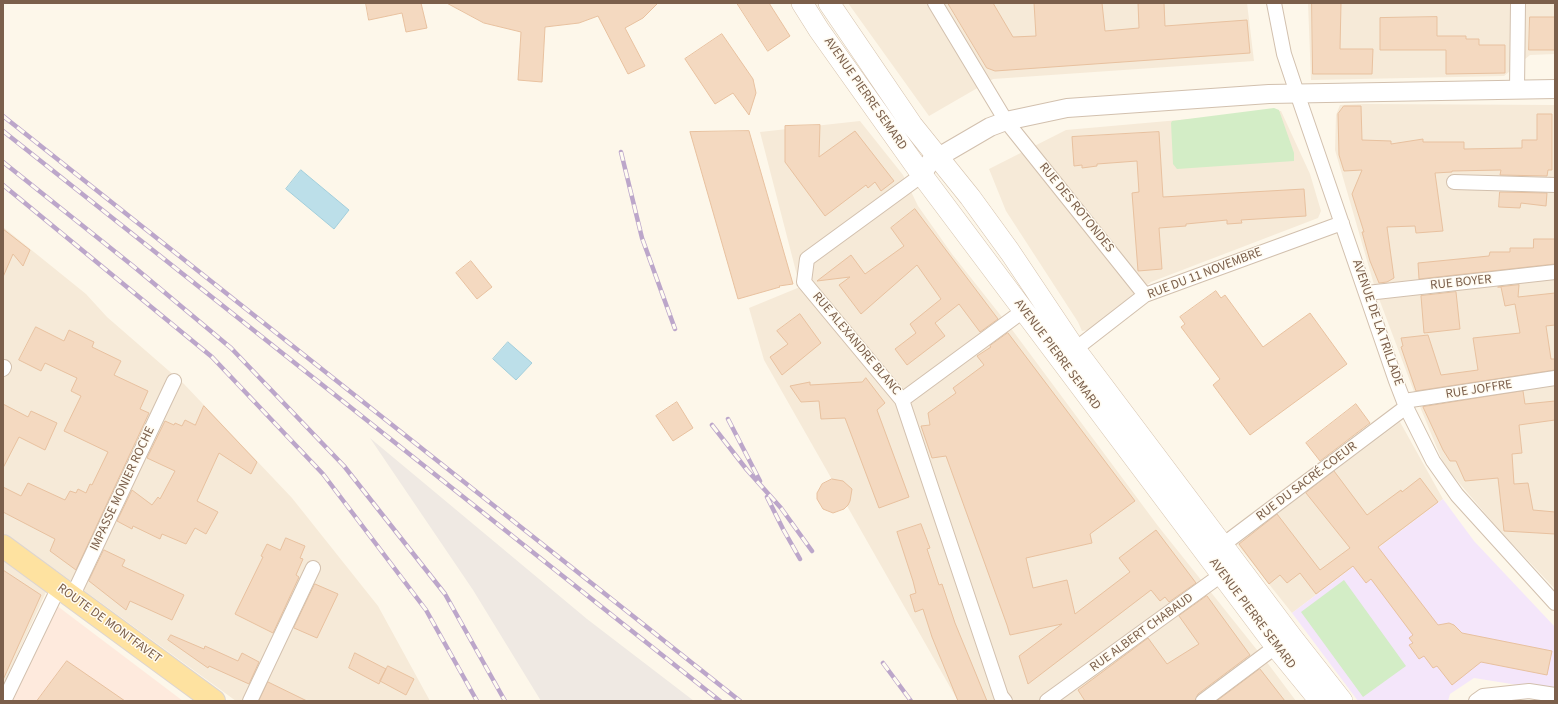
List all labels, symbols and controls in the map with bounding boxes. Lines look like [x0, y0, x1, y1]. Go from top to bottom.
street label: AVENUE PIERRE SEMARD [820, 35, 910, 153]
street label: RUE DES ROTONDES [1035, 160, 1117, 256]
street label: RUE DU 11 NOVEMBRE [1145, 245, 1265, 303]
street label: AVENUE DE LA TRILLADE [1348, 258, 1406, 388]
street label: RUE BOYER [1430, 272, 1492, 294]
street label: RUE ALEXANDRE BLANC [808, 289, 904, 399]
street label: AVENUE PIERRE SEMARD [1010, 297, 1104, 413]
street label: RUE JOFFRE [1445, 377, 1513, 403]
street label: IMPASSE MONIER ROCHE [87, 424, 159, 554]
street label: RUE DU SACRÉ-COEUR [1254, 439, 1360, 525]
street label: AVENUE PIERRE SEMARD [1205, 556, 1299, 672]
street label: ROUTE DE MONTFAVET [54, 581, 164, 667]
street label: RUE ALBERT CHABAUD [1087, 590, 1197, 676]

